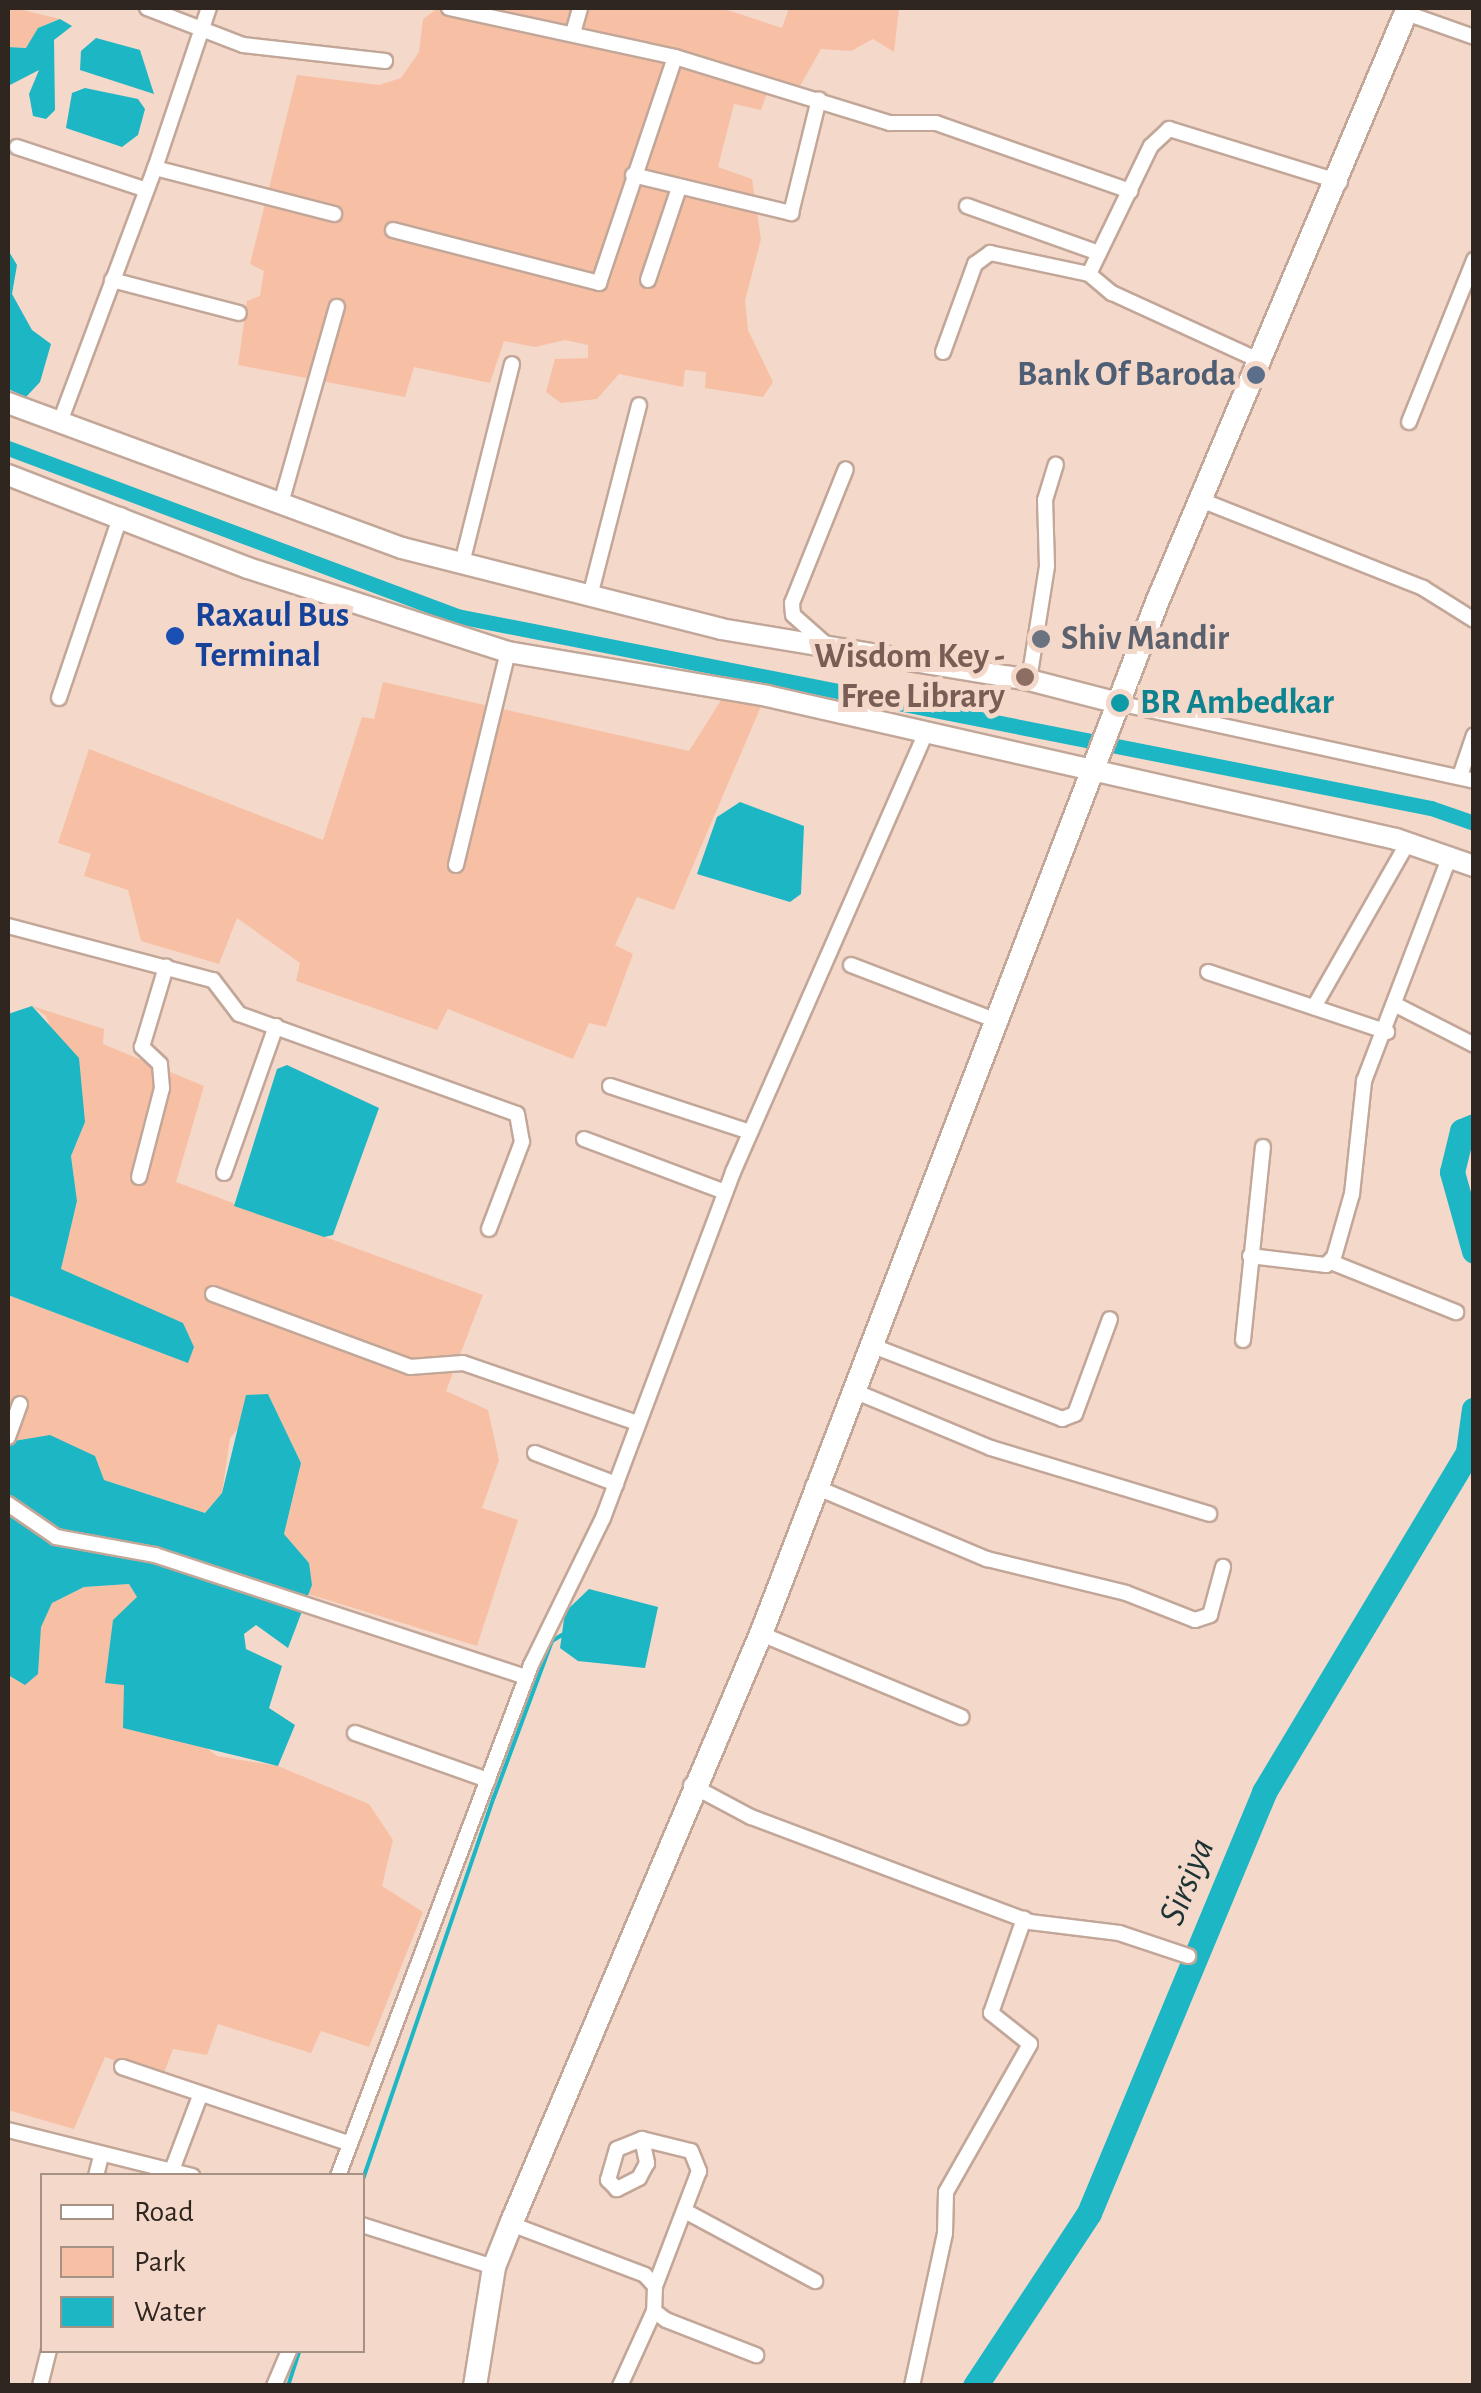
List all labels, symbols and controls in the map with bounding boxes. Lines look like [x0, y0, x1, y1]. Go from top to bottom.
place label: Bank Of Baroda [1017, 354, 1236, 396]
marker: Bank Of Baroda [1245, 364, 1267, 386]
place label: Raxaul Bus Terminal [195, 595, 349, 677]
place label: Shiv Mandir [1061, 618, 1229, 660]
marker: Raxaul Bus Terminal [164, 625, 186, 647]
marker: Shiv Mandir [1030, 628, 1052, 650]
place label: Wisdom Key - Free Library [814, 636, 1005, 718]
marker: Wisdom Key - Free Library [1014, 666, 1036, 688]
place label: BR Ambedkar [1140, 682, 1334, 724]
marker: BR Ambedkar [1109, 692, 1131, 714]
water label: Sirsiya [1150, 1832, 1226, 1932]
legend [40, 2173, 365, 2353]
text: Road [134, 2197, 194, 2227]
text: Park [134, 2247, 186, 2277]
text: Water [134, 2297, 206, 2327]

